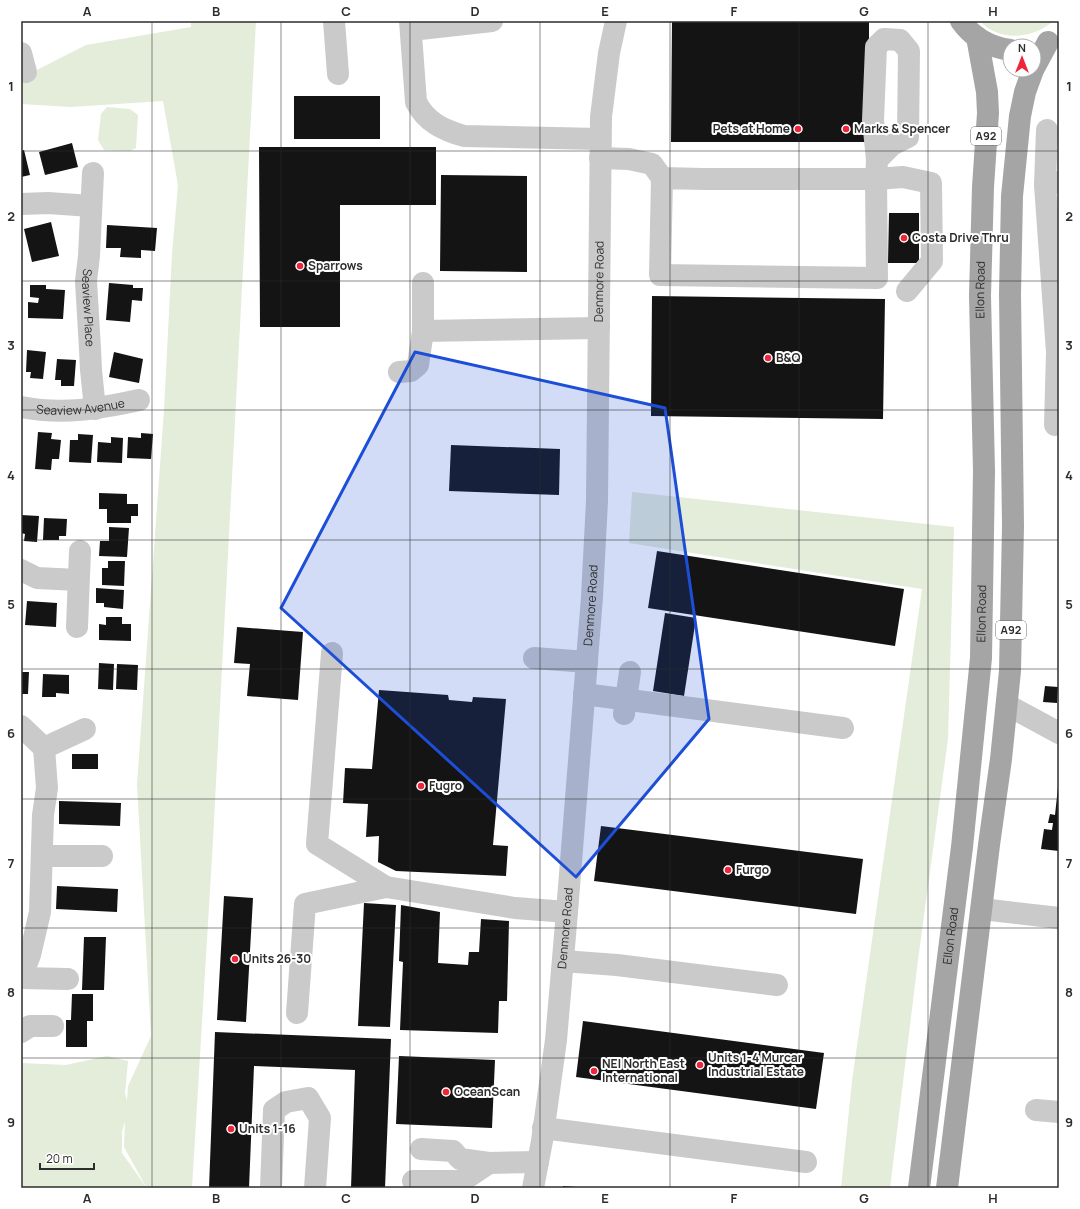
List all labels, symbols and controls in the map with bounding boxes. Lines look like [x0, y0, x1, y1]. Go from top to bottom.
text: A [83, 2, 92, 20]
text: B [212, 2, 220, 20]
text: C [341, 2, 351, 20]
text: D [470, 2, 480, 20]
text: E [601, 2, 609, 20]
text: F [731, 2, 738, 20]
text: G [859, 2, 869, 20]
text: H [988, 2, 998, 20]
north arrow [1002, 38, 1042, 78]
text: N [1018, 40, 1026, 55]
text: 1 [8, 77, 14, 95]
text: 1 [1066, 77, 1072, 95]
place label: Pets at Home [713, 120, 790, 137]
place label: Marks & Spencer [854, 120, 950, 137]
marker: Pets at Home [793, 124, 803, 134]
marker: Marks & Spencer [841, 124, 851, 134]
road number: A92 [971, 127, 1001, 145]
text: 2 [7, 207, 15, 225]
text: 2 [1065, 207, 1073, 225]
place label: Costa Drive Thru [912, 229, 1009, 246]
marker: Costa Drive Thru [899, 233, 909, 243]
street label: Denmore Road [590, 241, 608, 322]
place label: Sparrows [308, 257, 363, 274]
marker: Sparrows [295, 261, 305, 271]
street label: Ellon Road [971, 261, 989, 319]
street label: Seaview Place [78, 268, 99, 347]
text: 3 [7, 336, 15, 354]
text: 3 [1065, 336, 1073, 354]
place label: B&Q [776, 349, 801, 366]
marker: B&Q [763, 353, 773, 363]
street label: Seaview Avenue [35, 394, 126, 419]
text: 4 [7, 466, 15, 484]
text: 4 [1065, 466, 1073, 484]
street label: Denmore Road [579, 564, 602, 646]
street label: Ellon Road [972, 585, 990, 643]
text: 5 [7, 595, 15, 613]
text: 5 [1065, 595, 1073, 613]
road number: A92 [996, 621, 1026, 639]
text: 6 [7, 724, 15, 742]
text: 6 [1065, 724, 1073, 742]
place label: Fugro [429, 777, 462, 794]
marker: Fugro [416, 781, 426, 791]
text: 7 [8, 854, 15, 872]
text: 7 [1066, 854, 1073, 872]
place label: Furgo [736, 861, 769, 878]
marker: Furgo [723, 865, 733, 875]
street label: Denmore Road [553, 887, 577, 969]
street label: Ellon Road [938, 906, 962, 966]
place label: Units 26-30 [243, 950, 311, 967]
marker: Units 26-30 [230, 954, 240, 964]
text: 8 [7, 983, 15, 1001]
text: 8 [1065, 983, 1073, 1001]
place label: Units 1-4 Murcar Industrial Estate [708, 1049, 804, 1080]
place label: NEI North East International [602, 1055, 685, 1086]
marker: Units 1-4 Murcar Industrial Estate [695, 1060, 705, 1070]
marker: NEI North East International [589, 1066, 599, 1076]
place label: OceanScan [454, 1083, 520, 1100]
marker: OceanScan [441, 1087, 451, 1097]
text: 9 [7, 1113, 15, 1131]
text: 9 [1065, 1113, 1073, 1131]
place label: Units 1-16 [239, 1120, 296, 1137]
marker: Units 1-16 [226, 1124, 236, 1134]
scale bar [40, 1145, 94, 1171]
text: 20 m [46, 1150, 73, 1167]
text: A [83, 1189, 92, 1207]
text: B [212, 1189, 220, 1207]
text: C [341, 1189, 351, 1207]
text: D [470, 1189, 480, 1207]
text: E [601, 1189, 609, 1207]
text: F [731, 1189, 738, 1207]
text: G [859, 1189, 869, 1207]
text: H [988, 1189, 998, 1207]

